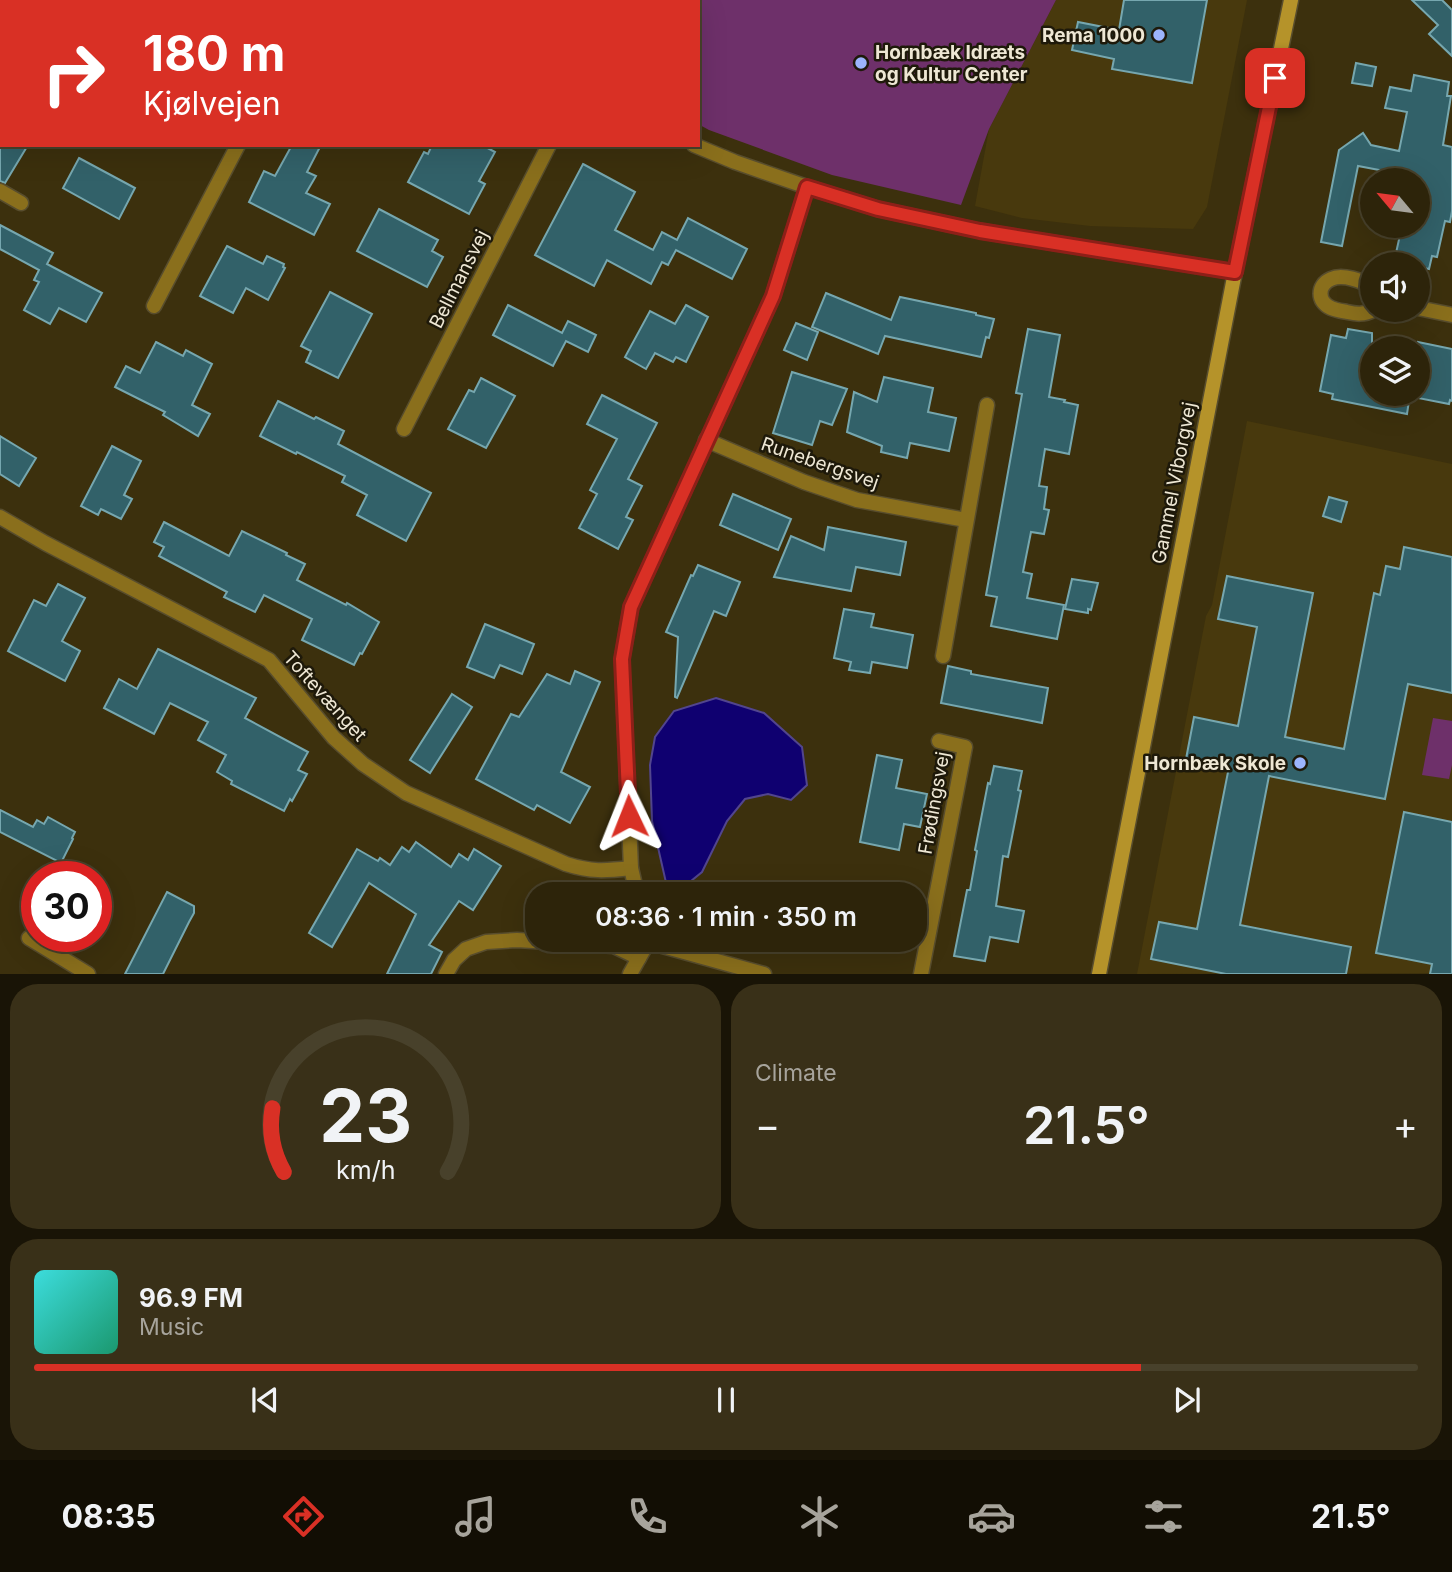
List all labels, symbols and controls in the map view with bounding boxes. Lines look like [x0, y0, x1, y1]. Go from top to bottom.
text: 180 m [143, 24, 285, 83]
place label: Rema 1000 [1042, 24, 1145, 47]
marker: Rema 1000 [1151, 27, 1167, 43]
icon: right [28, 28, 119, 119]
place label: Hornbæk Idræts og Kultur Center [875, 41, 1028, 86]
pin [1245, 48, 1305, 108]
marker: Hornbæk Idræts og Kultur Center [853, 55, 869, 71]
icon: arrive [1256, 59, 1294, 97]
text: Kjølvejen [143, 84, 281, 123]
north arrow [1360, 168, 1430, 238]
map controls [1360, 168, 1430, 406]
street label: Bellmansvej [424, 226, 494, 332]
button: sound [1360, 252, 1430, 322]
button: layers [1360, 336, 1430, 406]
street label: Gammel Viborgvej [1147, 400, 1201, 566]
street label: Runebergsvej [758, 432, 882, 494]
street label: Toftevænget [278, 646, 372, 746]
street label: Frødingsvej [914, 750, 954, 856]
place label: Hornbæk Skole [1144, 752, 1286, 775]
marker: Hornbæk Skole [1292, 755, 1308, 771]
position arrow [592, 779, 666, 853]
speed limit sign: 30 [21, 861, 112, 952]
text: 08:36 · 1 min · 350 m [595, 901, 857, 932]
text: Climate [755, 1059, 837, 1087]
text: 23 [319, 1072, 412, 1161]
text: 21.5° [1023, 1094, 1150, 1157]
text: − [755, 1102, 780, 1148]
text: + [1393, 1102, 1418, 1148]
text: km/h [336, 1155, 395, 1185]
text: 96.9 FM [139, 1282, 243, 1313]
text: Music [139, 1313, 204, 1341]
icon: previous [246, 1381, 284, 1419]
icon: pause [707, 1381, 745, 1419]
icon: next [1168, 1381, 1206, 1419]
icon: directions [279, 1492, 328, 1541]
icon: music [451, 1492, 500, 1541]
icon: phone [623, 1492, 672, 1541]
icon: climate [795, 1492, 844, 1541]
icon: car [967, 1492, 1016, 1541]
icon: filters [1139, 1492, 1188, 1541]
text: 08:35 [62, 1497, 156, 1536]
text: 21.5° [1311, 1497, 1390, 1536]

